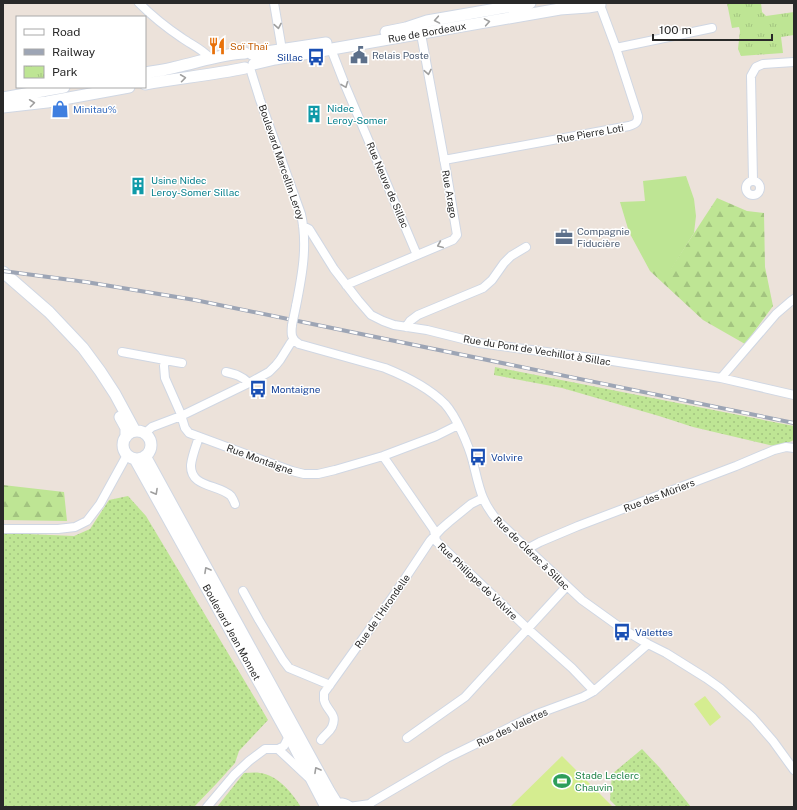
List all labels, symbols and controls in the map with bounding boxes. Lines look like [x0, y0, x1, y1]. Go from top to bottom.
one-way arrow [434, 15, 440, 23]
legend [16, 16, 146, 88]
scale bar [653, 16, 772, 42]
one-way arrow [483, 18, 490, 27]
street label: Rue de Bordeaux [387, 19, 467, 45]
one-way arrow [273, 23, 282, 29]
text: 100 m [659, 23, 692, 37]
text: Road [52, 25, 80, 39]
restaurant icon: Soï Thaï [207, 36, 227, 56]
place label: Soï Thaï [230, 40, 268, 52]
text: Railway [52, 45, 96, 59]
public building icon: Relais Poste [349, 45, 369, 65]
bus stop icon: Sillac [306, 47, 326, 67]
place label: Relais Poste [372, 49, 429, 61]
place label: Sillac [277, 51, 303, 63]
text: Park [52, 65, 78, 79]
one-way arrow [423, 69, 431, 75]
one-way arrow [180, 74, 187, 83]
one-way arrow [341, 82, 349, 89]
one-way arrow [29, 99, 35, 108]
shop icon: Minitau% [50, 99, 70, 119]
place label: Nidec Leroy-Somer [327, 102, 387, 126]
place label: Minitau% [73, 103, 117, 115]
street label: Boulevard Marcellin Leroy [257, 103, 308, 222]
building icon: Nidec Leroy-Somer [304, 104, 324, 124]
street label: Rue Pierre Loti [555, 121, 625, 145]
street label: Rue Neuve de Sillac [364, 140, 412, 230]
street label: Rue Arago [440, 169, 460, 219]
place label: Usine Nidec Leroy-Somer Sillac [151, 174, 240, 198]
building icon: Usine Nidec Leroy-Somer Sillac [128, 176, 148, 196]
place label: Compagnie Fiducière [577, 225, 630, 249]
office icon: Compagnie Fiducière [554, 227, 574, 247]
one-way arrow [437, 240, 445, 248]
street label: Rue du Pont de Vechillot à Sillac [462, 332, 612, 368]
bus stop icon: Montaigne [248, 379, 268, 399]
place label: Montaigne [271, 383, 321, 395]
street label: Rue Montaigne [225, 441, 295, 477]
bus stop icon: Volvire [468, 447, 488, 467]
place label: Volvire [491, 451, 523, 463]
street label: Rue des Mûriers [622, 476, 696, 514]
one-way arrow [150, 488, 157, 496]
street label: Rue de Clérac à Sillac [492, 514, 572, 592]
street label: Rue Philippe de Volvire [436, 540, 521, 622]
one-way arrow [205, 567, 212, 574]
street label: Rue de l'Hirondelle [352, 571, 412, 650]
street label: Boulevard Jean Monnet [201, 582, 263, 682]
bus stop icon: Valettes [612, 622, 632, 642]
place label: Valettes [635, 626, 673, 638]
street label: Rue des Valettes [475, 705, 549, 749]
one-way arrow [315, 767, 322, 774]
place label: Stade Leclerc Chauvin [575, 769, 639, 793]
sports icon: Stade Leclerc Chauvin [552, 771, 572, 791]

